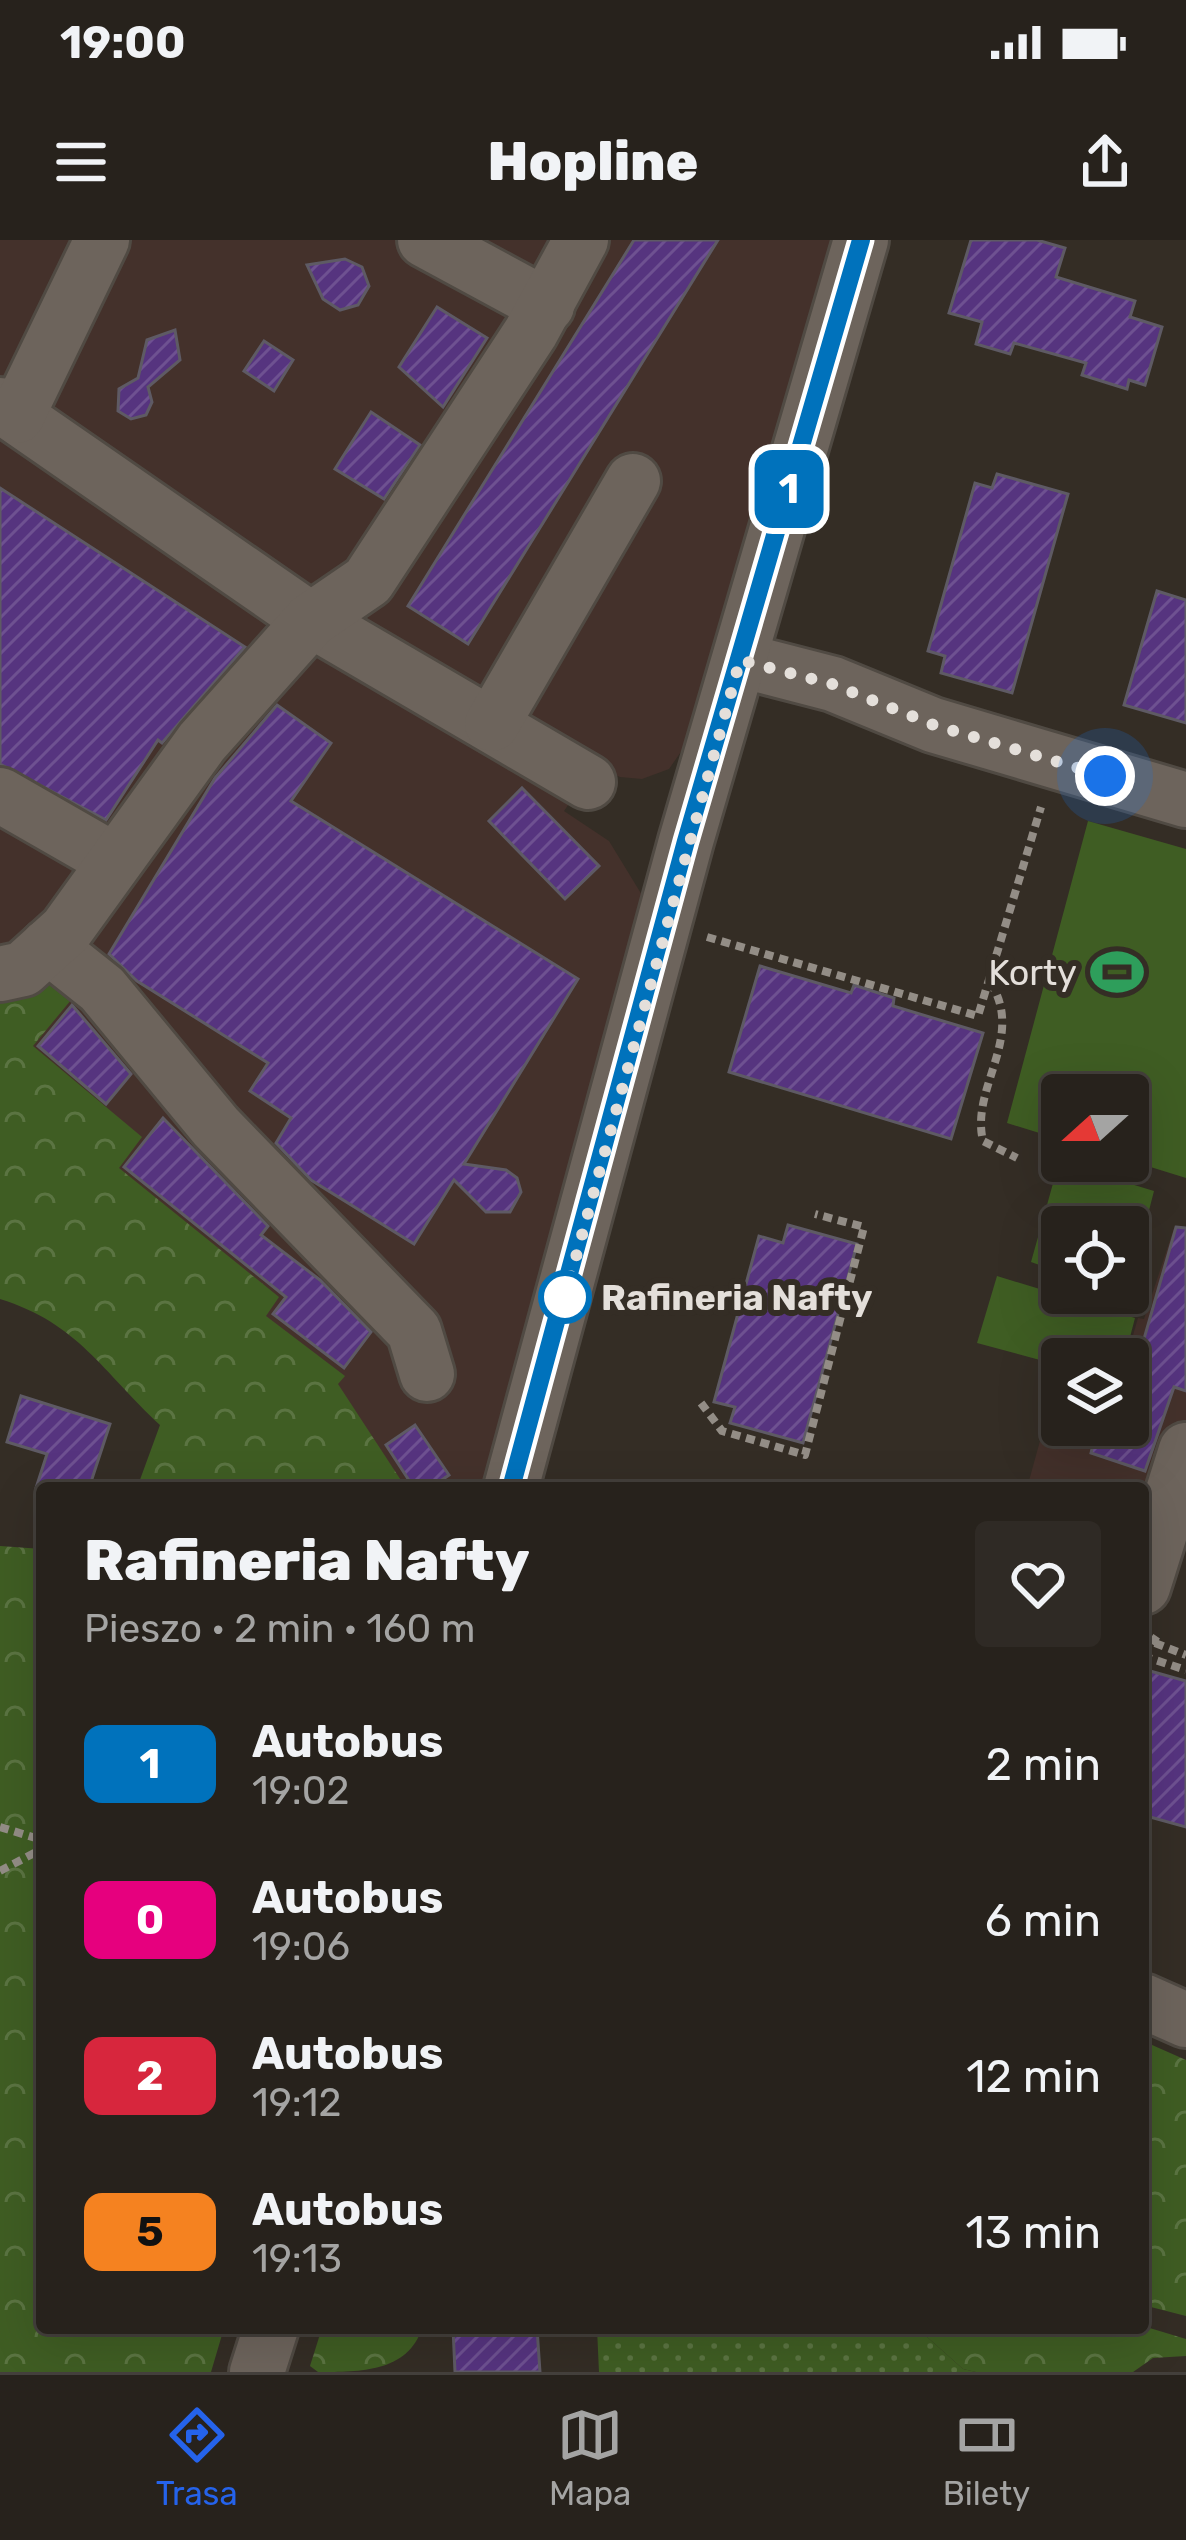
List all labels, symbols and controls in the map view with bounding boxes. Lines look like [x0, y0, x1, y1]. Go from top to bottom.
text: 19:00 [60, 16, 186, 69]
icon: menu [48, 129, 114, 195]
icon: share [1072, 129, 1138, 195]
text: Hopline [488, 130, 698, 194]
line badge: 1 [750, 450, 828, 528]
text: 1 [779, 464, 799, 514]
your location [1075, 746, 1135, 806]
sports icon: Korty [1088, 943, 1146, 1001]
place label: Korty [988, 951, 1077, 994]
north arrow [1041, 1074, 1149, 1182]
map controls [1041, 1074, 1149, 1446]
button: locate [1041, 1206, 1149, 1314]
marker: Rafineria Nafty [540, 1272, 590, 1322]
place label: Rafineria Nafty [601, 1276, 873, 1319]
button: layers [1041, 1338, 1149, 1446]
button: heart [975, 1521, 1101, 1647]
text: Rafineria Nafty [84, 1527, 530, 1594]
text: Pieszo · 2 min · 160 m [84, 1606, 476, 1652]
text: Autobus [252, 1715, 443, 1768]
text: 2 min [985, 1738, 1101, 1791]
text: 1 [140, 1739, 160, 1789]
text: 19:02 [252, 1768, 349, 1814]
text: Autobus [252, 1871, 443, 1924]
text: 6 min [985, 1894, 1101, 1947]
text: 0 [136, 1895, 164, 1945]
text: 19:06 [252, 1924, 350, 1970]
text: Autobus [252, 2027, 443, 2080]
text: 12 min [966, 2050, 1101, 2103]
text: 2 [136, 2051, 164, 2101]
text: 19:12 [252, 2080, 341, 2126]
text: Autobus [252, 2183, 443, 2236]
text: 13 min [966, 2206, 1101, 2259]
text: 5 [136, 2207, 164, 2257]
text: 19:13 [252, 2236, 342, 2282]
tab: Trasa [156, 2402, 238, 2513]
tab: Mapa [549, 2402, 631, 2513]
tab: Bilety [943, 2402, 1030, 2513]

